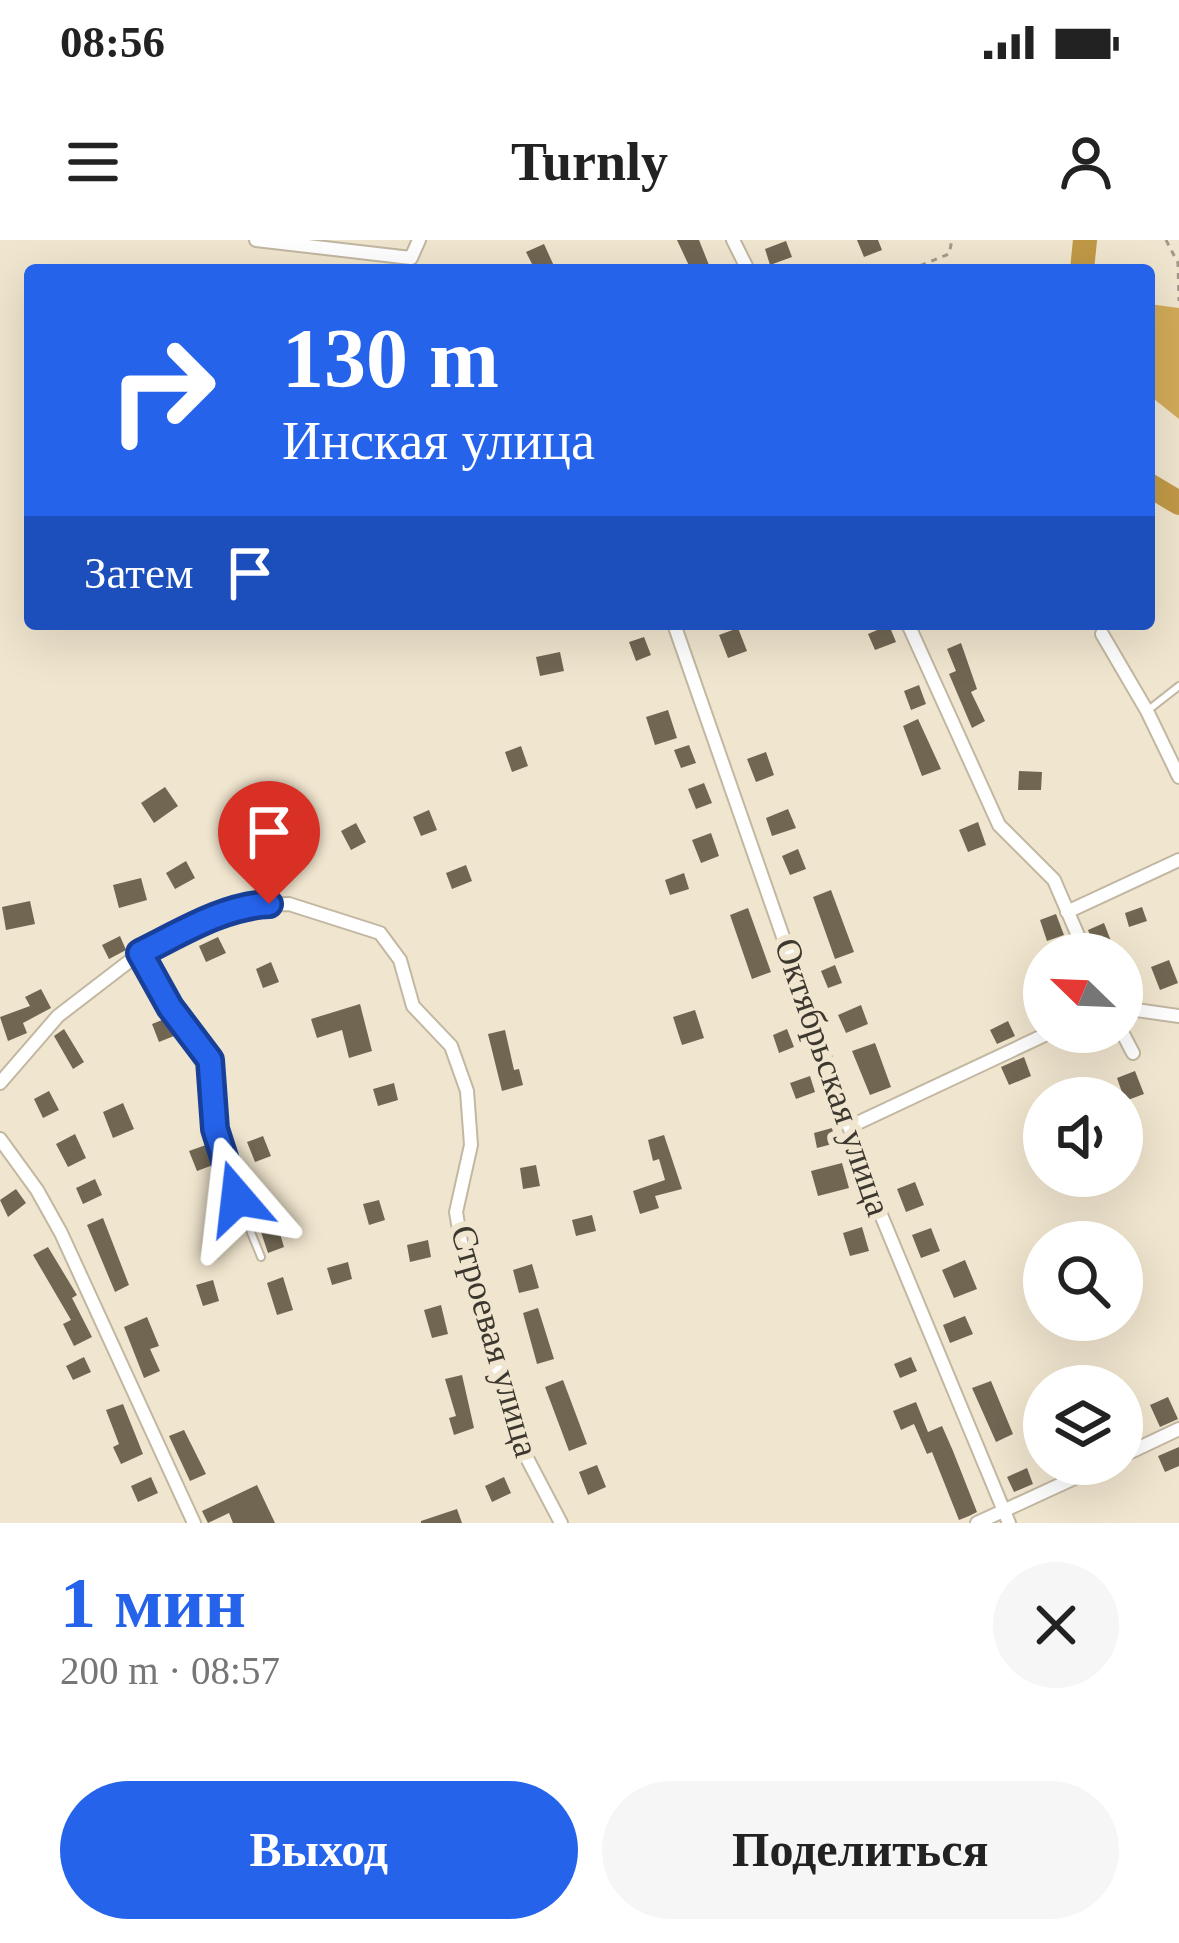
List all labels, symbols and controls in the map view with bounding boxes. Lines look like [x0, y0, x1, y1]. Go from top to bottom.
text: 08:56 [60, 17, 165, 67]
icon: menu [60, 129, 126, 195]
icon: person [1053, 129, 1119, 195]
text: Turnly [511, 132, 668, 192]
icon: right [84, 312, 240, 468]
text: 130 m [282, 312, 499, 405]
text: Инская улица [282, 411, 595, 471]
icon: arrive [217, 540, 283, 606]
text: Затем [84, 548, 193, 598]
pin [218, 781, 320, 904]
icon: arrive [236, 799, 302, 865]
street label: Октябрьская улица [767, 933, 899, 1221]
north arrow [1023, 933, 1143, 1053]
map controls [1023, 933, 1143, 1485]
button: sound [1023, 1077, 1143, 1197]
position arrow [174, 1135, 300, 1261]
street label: Строевая улица [443, 1221, 547, 1461]
button: search [1023, 1221, 1143, 1341]
button: layers [1023, 1365, 1143, 1485]
button: close [993, 1562, 1119, 1688]
text: 1 мин [60, 1563, 246, 1643]
text: 200 m · 08:57 [60, 1649, 280, 1692]
button: Выход [60, 1781, 578, 1919]
button: Поделиться [602, 1781, 1119, 1919]

